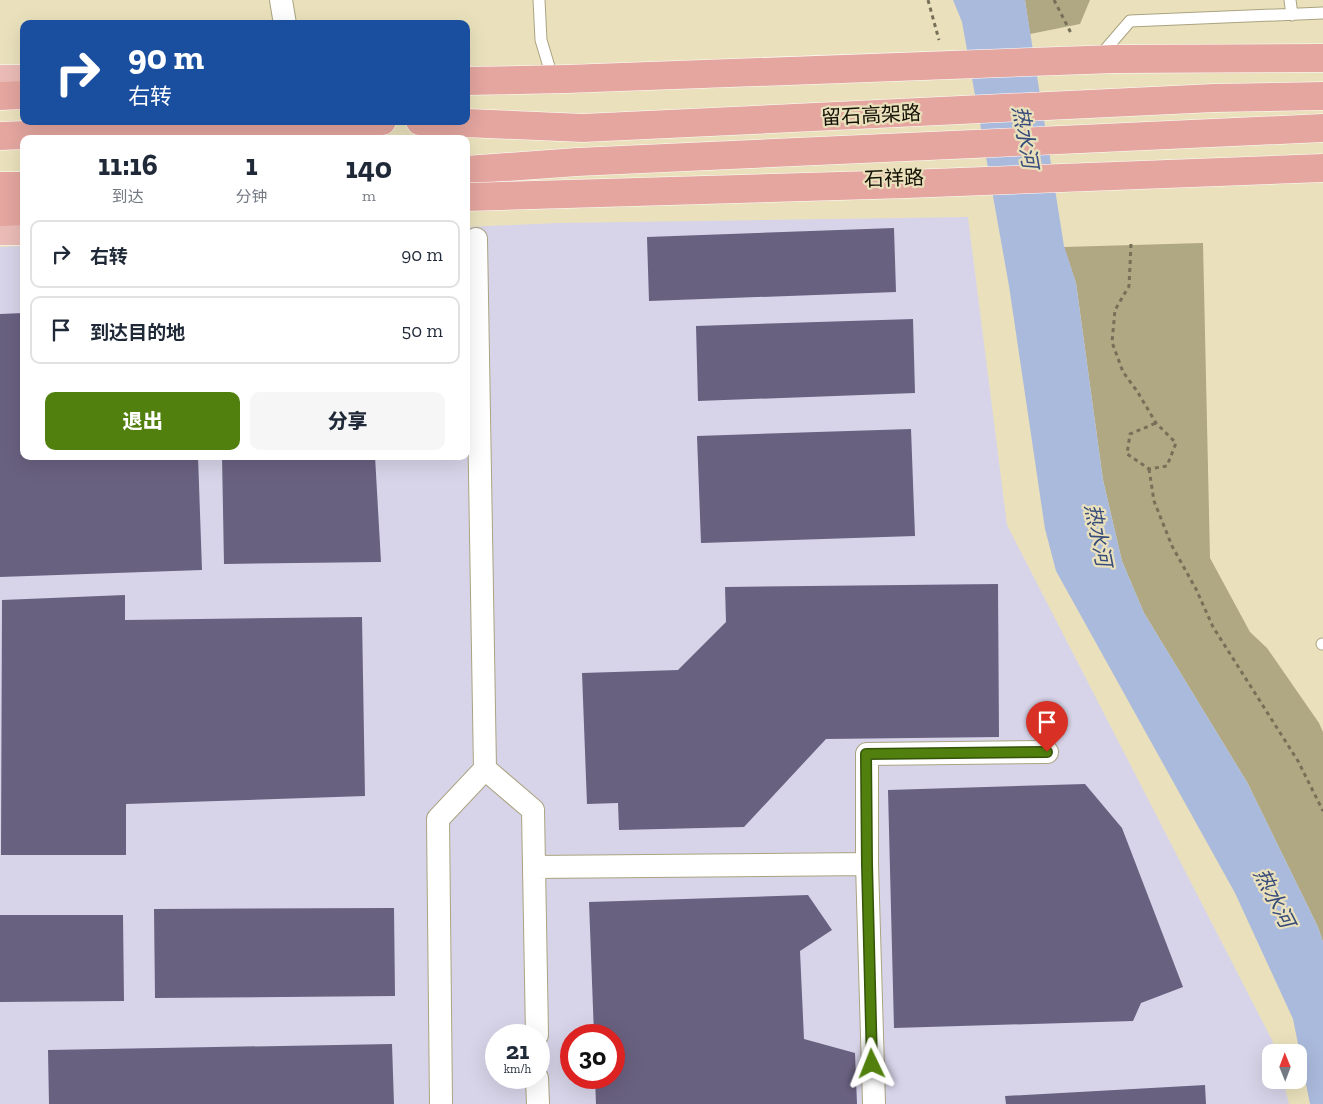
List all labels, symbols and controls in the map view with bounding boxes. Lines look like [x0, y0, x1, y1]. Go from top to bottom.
text: 90 m [128, 36, 204, 78]
icon: right [45, 40, 110, 105]
text: 右转 [128, 83, 172, 110]
street label: 留石高架路 [820, 100, 922, 130]
water label: 热水河 [1008, 104, 1044, 174]
text: 11:16 [98, 147, 158, 183]
text: 1 [246, 147, 258, 183]
text: 140 [346, 150, 392, 186]
street label: 石祥路 [864, 165, 924, 191]
text: m [362, 186, 376, 205]
text: 到达 [112, 187, 144, 206]
text: 分钟 [236, 187, 268, 206]
icon: right [47, 240, 75, 268]
text: 90 m [401, 243, 443, 266]
text: 右转 [90, 245, 128, 268]
icon: arrive [47, 316, 75, 344]
text: 50 m [402, 319, 443, 342]
text: 到达目的地 [90, 321, 185, 344]
button: 退出 [45, 392, 240, 450]
button: 分享 [250, 392, 445, 450]
water label: 热水河 [1080, 502, 1118, 572]
pin [1026, 701, 1068, 752]
icon: arrive [1033, 708, 1061, 736]
water label: 热水河 [1249, 864, 1302, 935]
speed limit sign: 30 [560, 1024, 625, 1089]
text: 21 [506, 1035, 529, 1065]
position arrow [845, 1037, 897, 1089]
north arrow [1262, 1044, 1308, 1089]
map controls [1262, 1044, 1307, 1089]
text: km/h [504, 1062, 531, 1076]

